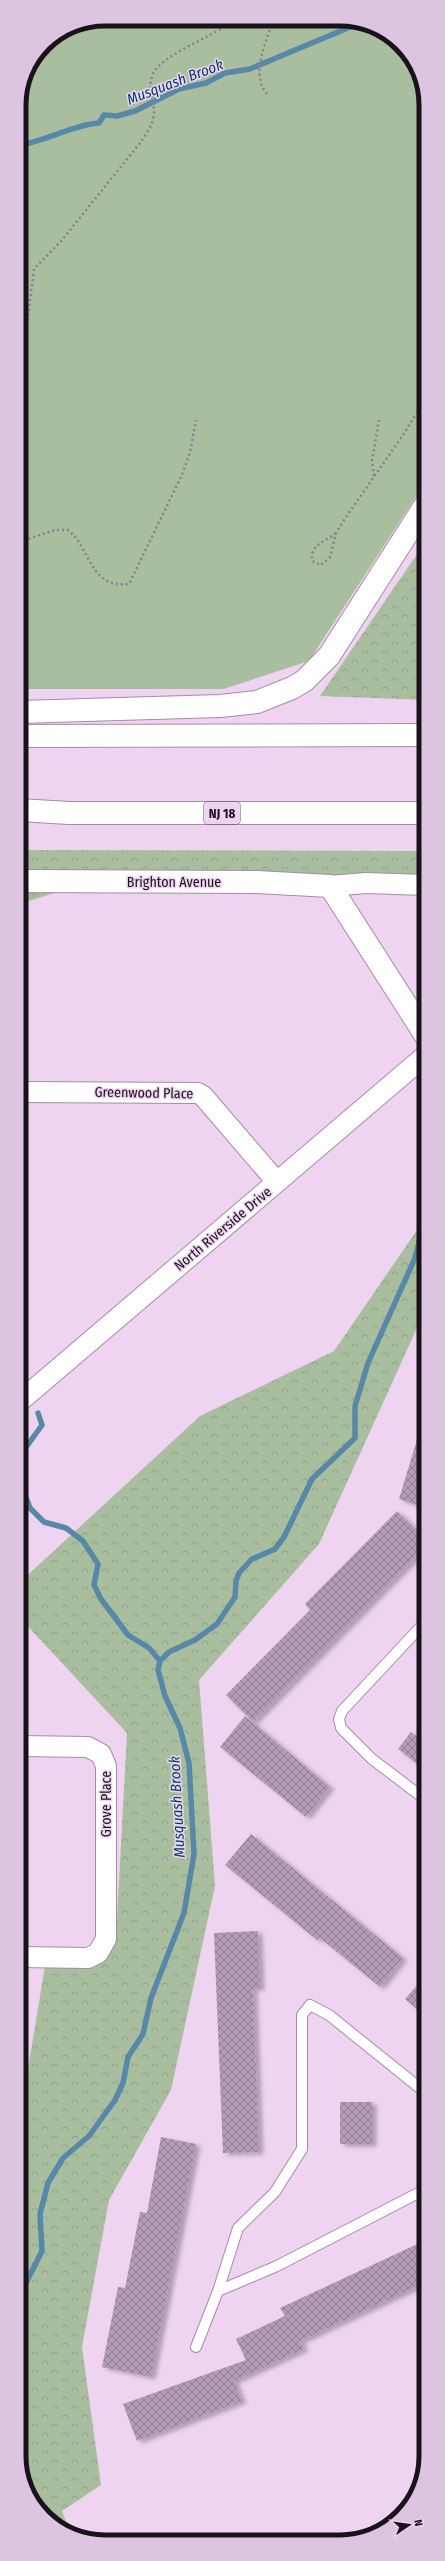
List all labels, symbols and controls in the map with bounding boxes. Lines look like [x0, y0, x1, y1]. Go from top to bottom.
water label: Musquash Brook [124, 55, 226, 109]
road number: NJ 18 [204, 802, 240, 824]
street label: Brighton Avenue [127, 874, 221, 891]
street label: Greenwood Place [94, 1084, 194, 1102]
street label: North Riverside Drive [171, 1183, 275, 1275]
water label: Musquash Brook [165, 1755, 189, 1858]
street label: Grove Place [98, 1771, 115, 1837]
north arrow [389, 2505, 429, 2545]
text: N [411, 2518, 425, 2528]

